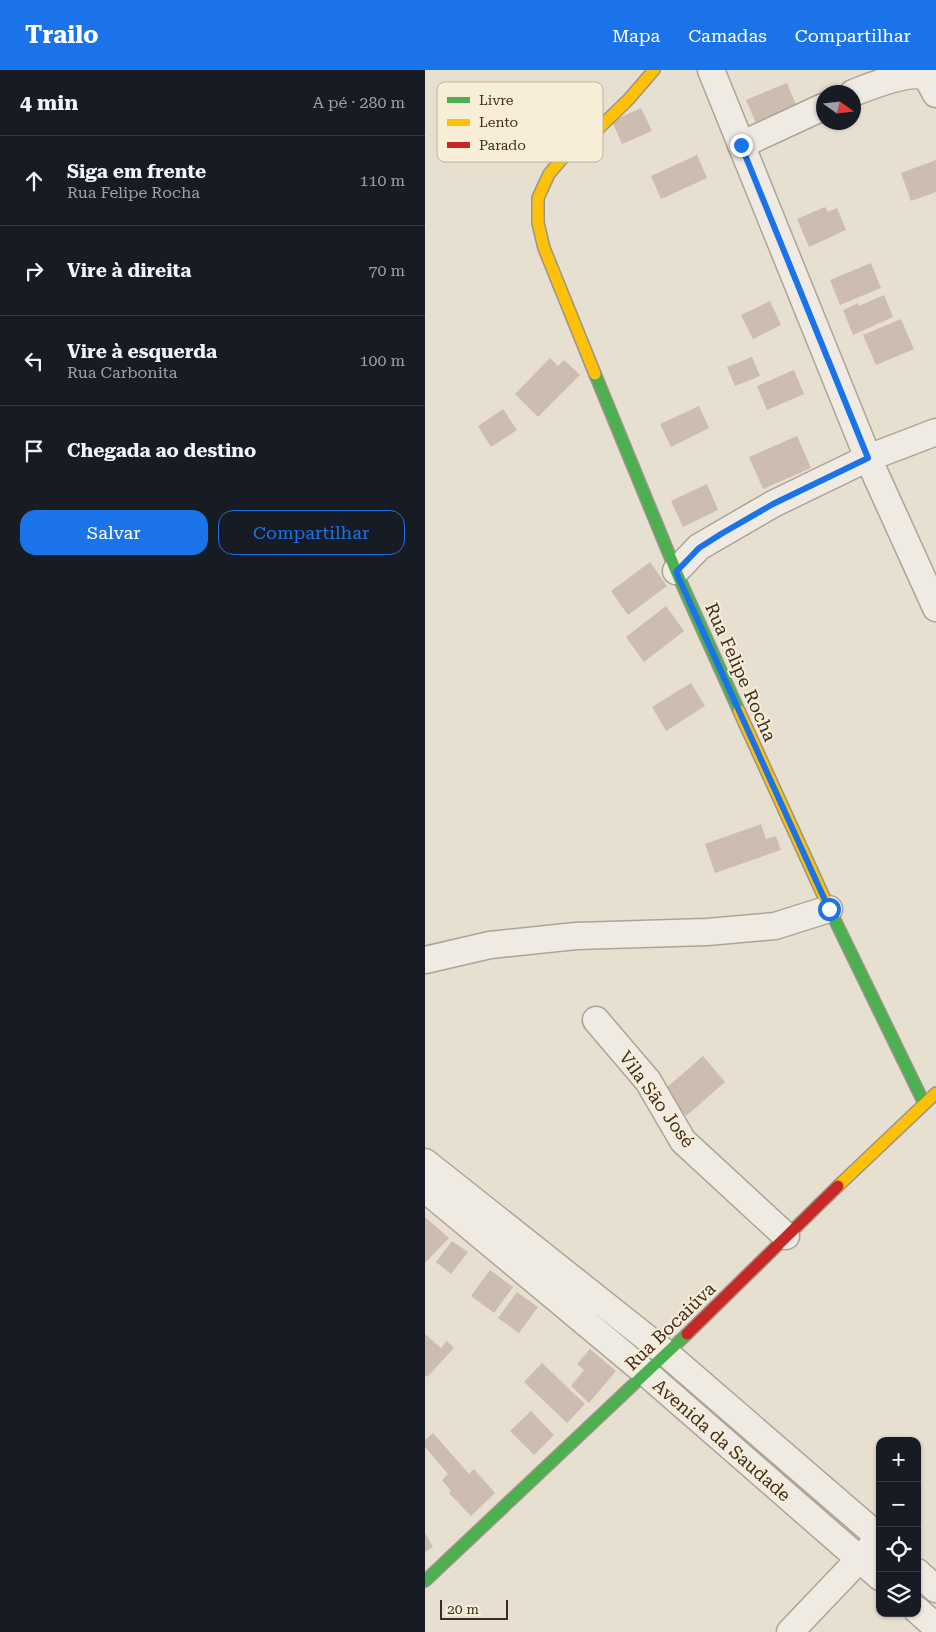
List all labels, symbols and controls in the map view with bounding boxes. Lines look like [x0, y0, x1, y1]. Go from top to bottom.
text: Trailo [25, 21, 99, 49]
text: Mapa [612, 25, 660, 46]
text: Camadas [688, 25, 767, 46]
text: Compartilhar [795, 25, 911, 46]
legend [437, 82, 603, 162]
north arrow [816, 85, 861, 130]
text: 4 min [20, 91, 78, 115]
text: Livre [479, 92, 514, 108]
text: A pé · 280 m [313, 93, 405, 112]
text: Lento [479, 114, 518, 130]
route end [730, 134, 753, 157]
text: Parado [479, 137, 526, 153]
text: Siga em frente [67, 160, 206, 183]
icon: ahead [20, 167, 48, 195]
text: 110 m [359, 171, 405, 190]
text: Rua Felipe Rocha [67, 183, 200, 202]
icon: right [20, 257, 48, 285]
text: Vire à direita [67, 259, 191, 282]
text: 70 m [368, 261, 405, 280]
text: Vire à esquerda [67, 340, 217, 363]
icon: left [20, 347, 48, 375]
text: 100 m [359, 351, 405, 370]
text: Rua Carbonita [67, 363, 177, 382]
icon: arrive [20, 437, 48, 465]
text: Chegada ao destino [67, 439, 256, 462]
button: Salvar [20, 510, 208, 555]
button: Compartilhar [218, 510, 405, 555]
street label: Rua Felipe Rocha [701, 599, 781, 745]
route start [818, 898, 841, 921]
street label: Vila São José [615, 1047, 699, 1151]
street label: Rua Bocaiúva [620, 1277, 720, 1374]
street label: Avenida da Saudade [649, 1374, 795, 1506]
map controls [876, 1437, 921, 1617]
button: + [876, 1437, 921, 1482]
button: − [876, 1482, 921, 1527]
button: locate [876, 1527, 921, 1572]
button: layers [876, 1572, 921, 1617]
scale bar [440, 1597, 507, 1620]
text: 20 m [447, 1601, 479, 1617]

